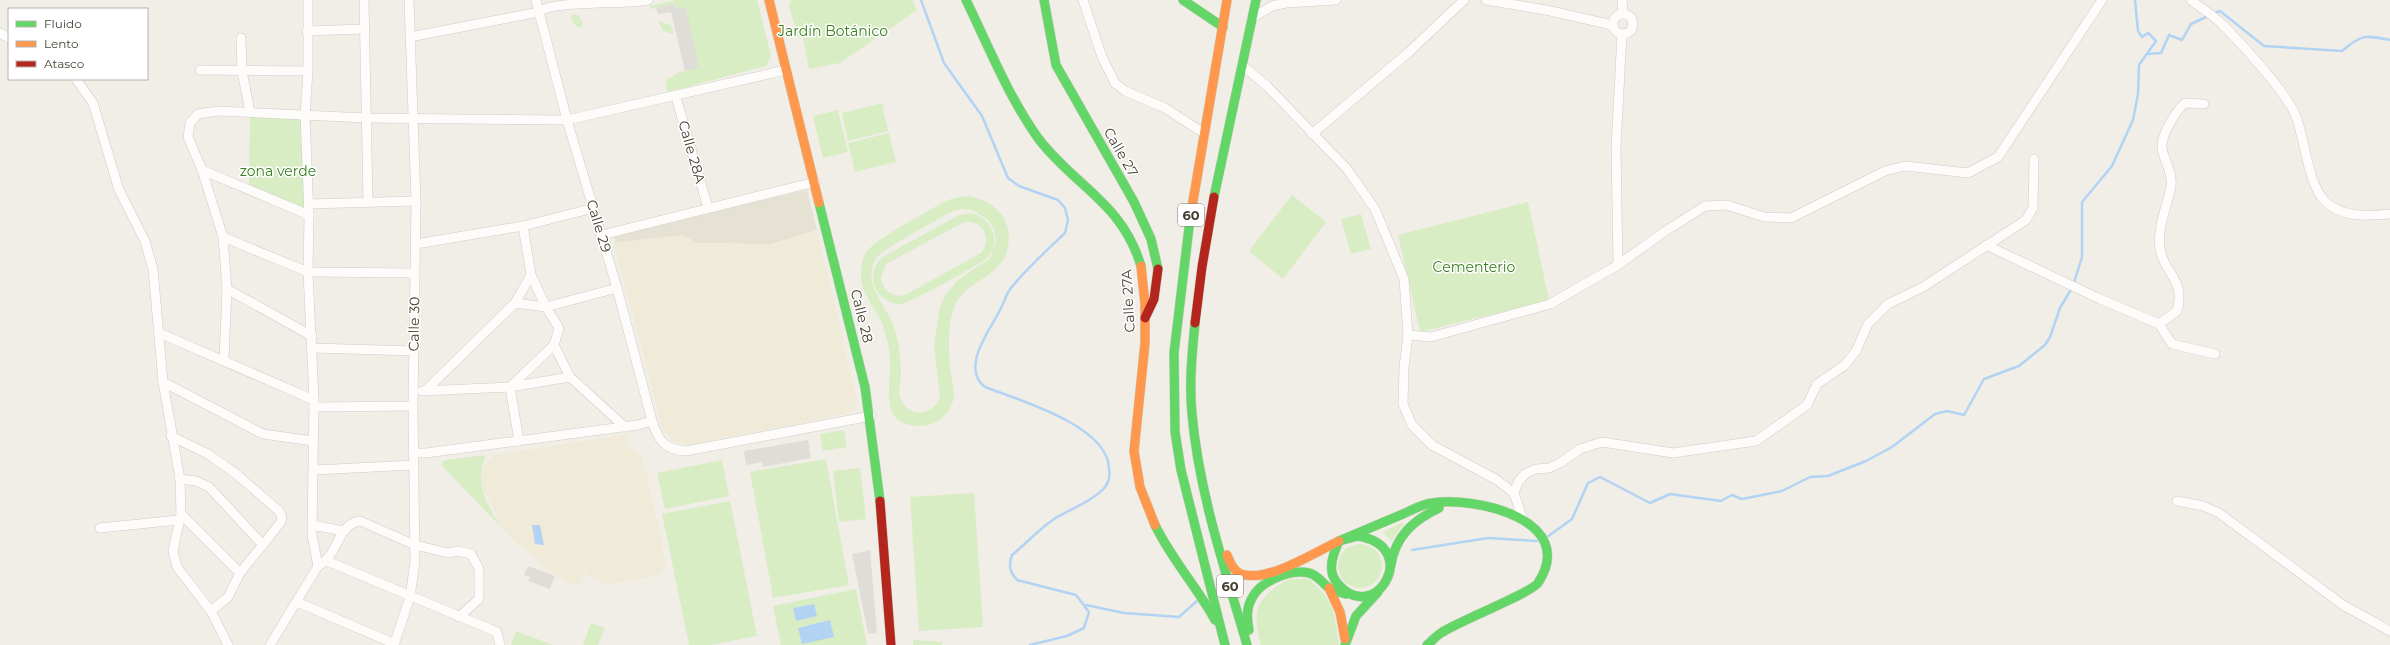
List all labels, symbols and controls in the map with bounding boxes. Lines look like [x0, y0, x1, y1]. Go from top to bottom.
legend [8, 8, 148, 80]
text: Fluido [44, 16, 82, 31]
park label: Jardín Botánico [777, 22, 888, 40]
text: Lento [44, 36, 79, 51]
text: Atasco [44, 56, 84, 71]
street label: Calle 28A [674, 118, 710, 186]
street label: Calle 27 [1100, 124, 1142, 180]
park label: zona verde [240, 162, 316, 180]
street label: Calle 29 [582, 197, 616, 255]
road number: 60 [1178, 204, 1204, 226]
park label: Cementerio [1433, 258, 1516, 276]
street label: Calle 27A [1117, 268, 1139, 333]
street label: Calle 28 [847, 287, 877, 345]
street label: Calle 30 [405, 296, 423, 352]
road number: 60 [1217, 575, 1243, 597]

